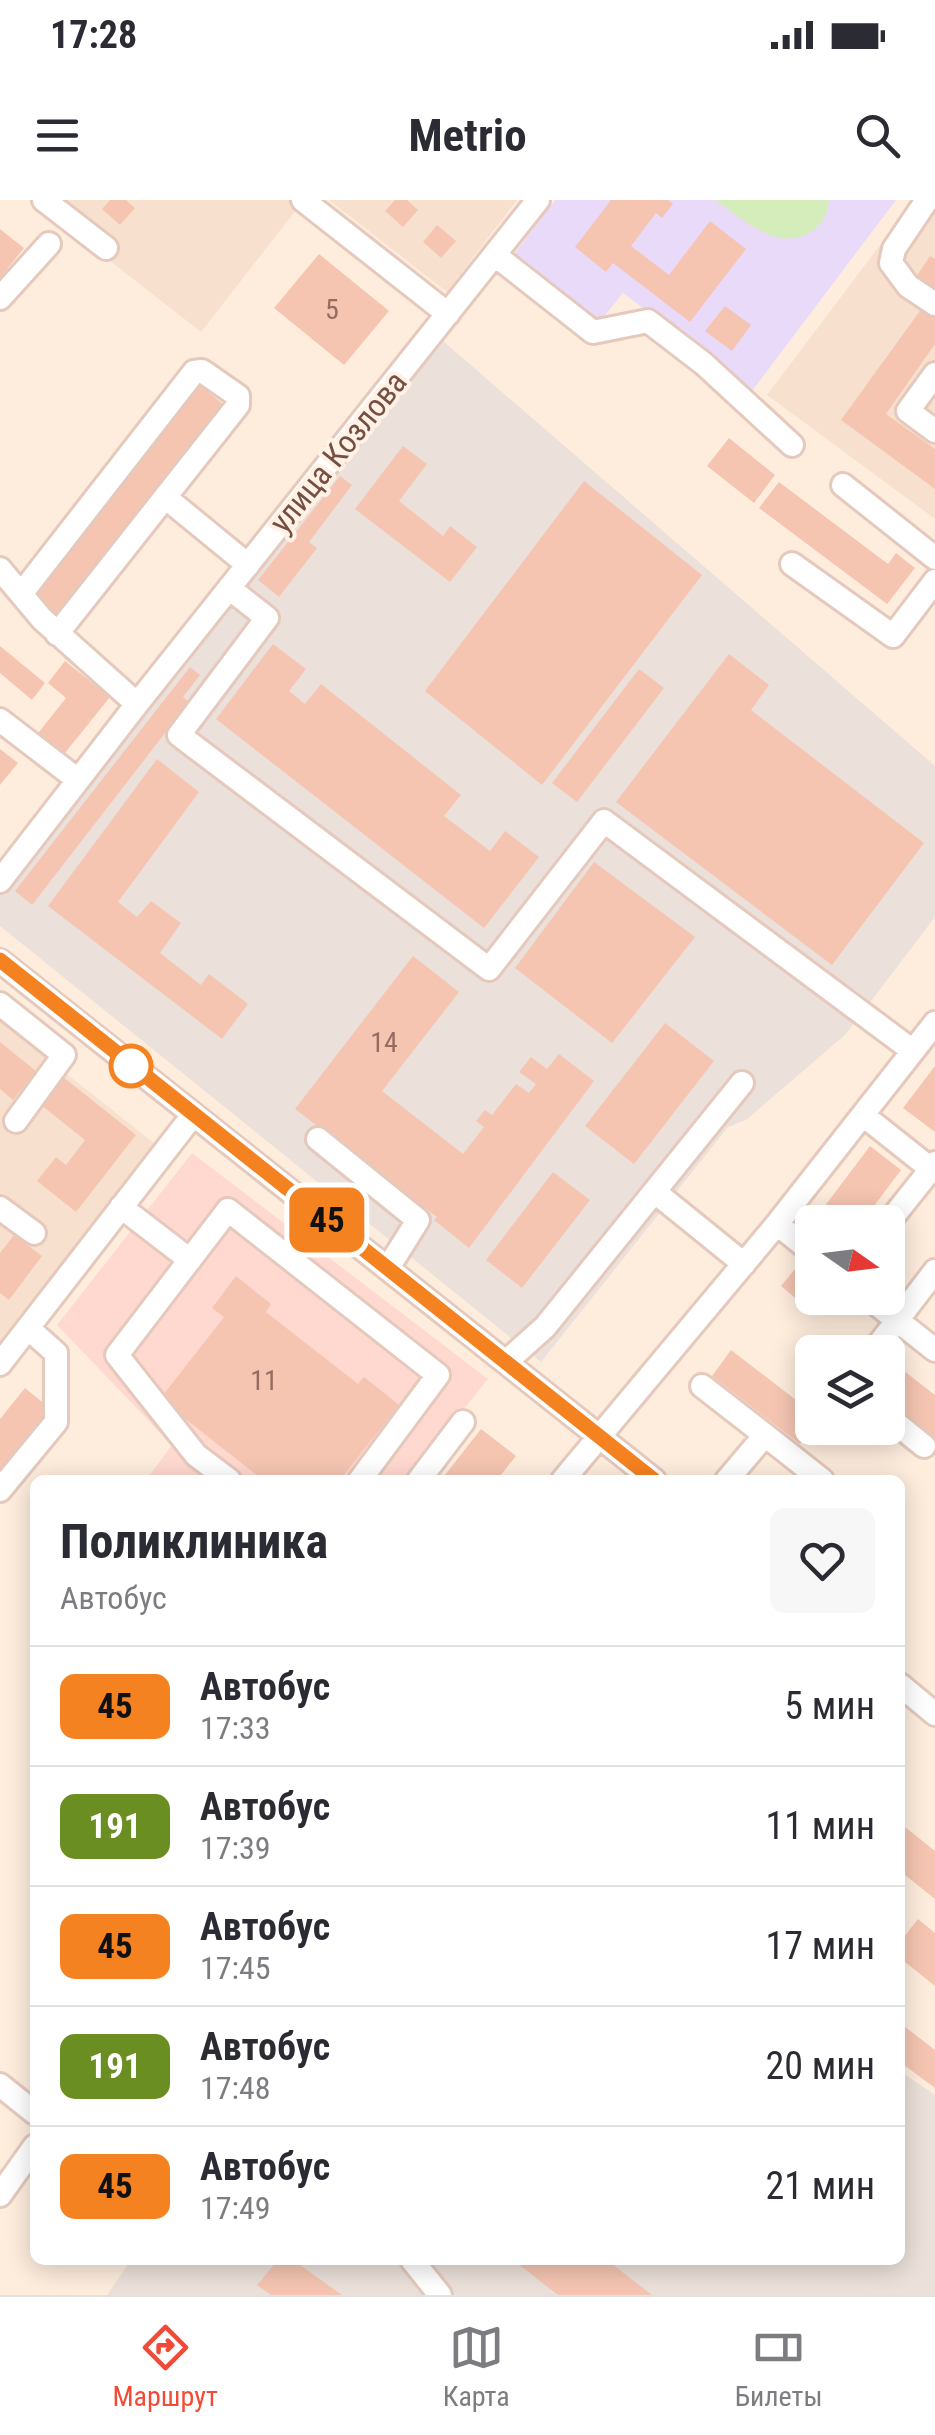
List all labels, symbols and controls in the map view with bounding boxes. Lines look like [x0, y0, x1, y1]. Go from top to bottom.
text: 17:28 [50, 13, 137, 57]
icon: menu [30, 108, 85, 163]
icon: search [850, 108, 905, 163]
text: Metrio [408, 109, 527, 162]
house number: 5 [325, 293, 339, 326]
street label: улица Козлова [261, 364, 415, 540]
house number: 14 [370, 1026, 398, 1059]
unlabelled marker [110, 1045, 152, 1087]
line badge: 45 [282, 1188, 372, 1252]
text: 45 [309, 1200, 345, 1241]
north arrow [795, 1205, 905, 1315]
map controls [795, 1205, 905, 1445]
button: layers [795, 1335, 905, 1445]
house number: 11 [250, 1364, 278, 1397]
button: heart [770, 1508, 875, 1613]
text: Поликлиника [60, 1513, 328, 1570]
text: Автобус [60, 1579, 167, 1617]
text: Автобус [200, 1665, 330, 1709]
text: 5 мин [784, 1684, 875, 1728]
text: 45 [97, 1686, 133, 1727]
text: 17:33 [200, 1709, 271, 1747]
text: Автобус [200, 1785, 330, 1829]
text: 11 мин [766, 1804, 875, 1848]
text: 191 [88, 1806, 142, 1847]
text: 17:39 [200, 1829, 271, 1867]
text: Автобус [200, 1905, 330, 1949]
text: 17 мин [766, 1924, 875, 1968]
text: 45 [97, 1926, 133, 1967]
text: 17:45 [200, 1949, 271, 1987]
text: Автобус [200, 2025, 330, 2069]
text: 20 мин [766, 2044, 875, 2088]
text: 191 [88, 2046, 142, 2087]
text: 17:48 [200, 2069, 271, 2107]
text: Автобус [200, 2145, 330, 2189]
text: 21 мин [766, 2164, 875, 2208]
text: 45 [97, 2166, 133, 2207]
text: 17:49 [200, 2189, 271, 2227]
tab: Маршрут [112, 2320, 218, 2413]
tab: Карта [443, 2320, 510, 2413]
tab: Билеты [735, 2320, 823, 2413]

